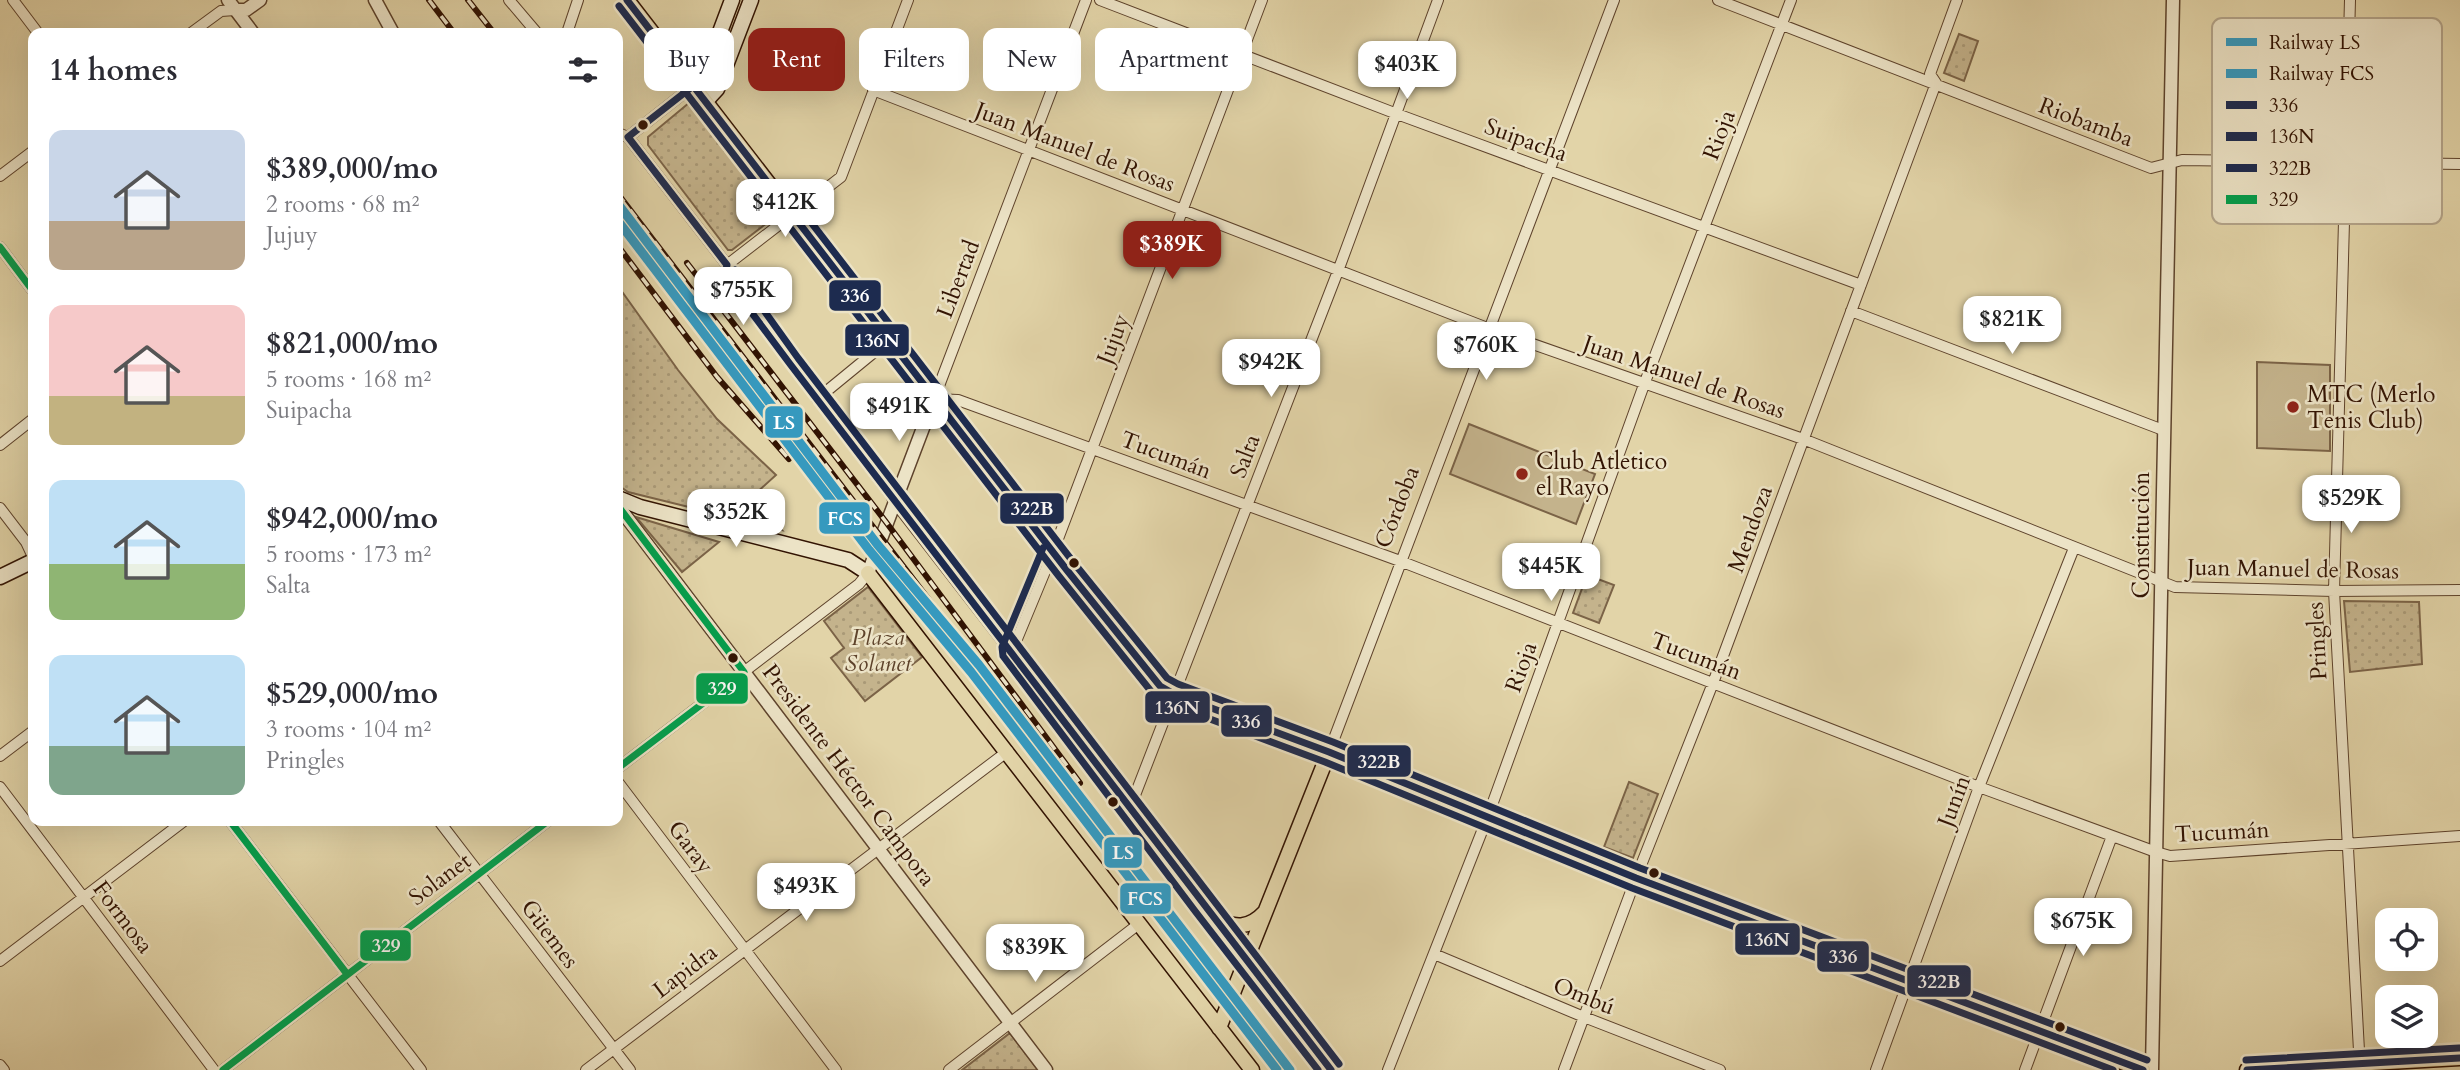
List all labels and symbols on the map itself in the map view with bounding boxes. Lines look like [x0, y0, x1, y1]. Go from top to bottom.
legend [2212, 18, 2442, 224]
text: Railway LS [2269, 30, 2360, 56]
pin: $403K [1358, 42, 1456, 101]
text: Railway FCS [2269, 61, 2374, 87]
street label: Riobamba [2034, 90, 2138, 154]
street label: Juan Manuel de Rosas [968, 93, 1179, 199]
text: 336 [2269, 93, 2298, 119]
street label: Rioja [1695, 105, 1743, 164]
street label: Suipacha [1480, 111, 1572, 169]
unlabelled marker [636, 118, 650, 132]
text: 136N [2269, 124, 2314, 150]
text: 322B [2269, 156, 2311, 182]
pin: $412K [736, 180, 834, 239]
text: 329 [2269, 187, 2298, 213]
pin: $389K [1123, 222, 1221, 281]
street label: Libertad [929, 235, 987, 322]
pin: $755K [694, 268, 792, 327]
line badge: 336 [828, 279, 882, 312]
text: 336 [840, 283, 870, 309]
pin: $821K [1963, 296, 2061, 356]
street label: Jujuy [1088, 309, 1137, 371]
pin: $760K [1437, 322, 1535, 382]
line badge: 136N [844, 323, 910, 357]
street label: Juan Manuel de Rosas [1576, 327, 1789, 426]
text: 136N [854, 328, 900, 354]
pin: $942K [1222, 340, 1320, 399]
place label: MTC (Merlo Tenis Club) [2307, 379, 2435, 436]
pin: $491K [850, 384, 948, 443]
marker: MTC (Merlo Tenis Club) [2285, 399, 2301, 415]
line badge: LS [764, 405, 804, 439]
text: LS [773, 410, 795, 436]
street label: Tucumán [1116, 423, 1216, 487]
street label: Salta [1223, 430, 1267, 482]
place label: Club Atletico el Rayo [1536, 446, 1667, 503]
street label: Córdoba [1367, 462, 1427, 552]
marker: Club Atletico el Rayo [1514, 466, 1530, 482]
street label: Constitución [2126, 472, 2157, 598]
pin: $529K [2302, 476, 2400, 535]
street label: Mendoza [1720, 481, 1780, 577]
pin: $352K [687, 490, 785, 549]
line badge: 322B [999, 492, 1065, 525]
text: 322B [1011, 496, 1053, 522]
line badge: FCS [818, 501, 871, 535]
text: FCS [827, 506, 863, 532]
pin: $445K [1502, 544, 1600, 603]
street label: Juan Manuel de Rosas [2184, 552, 2399, 586]
unlabelled marker [1067, 556, 1081, 570]
street label: Pringles [2299, 601, 2335, 681]
park label: Plaza Solanet [845, 622, 913, 679]
street label: Tucumán [1646, 624, 1746, 688]
street label: Rioja [1498, 638, 1544, 696]
unlabelled marker [726, 651, 740, 665]
street label: Presidente Héctor Campora [755, 658, 943, 892]
line badge: 329 [695, 672, 749, 705]
text: 329 [707, 676, 737, 702]
line badge: 136N [1144, 690, 1211, 724]
text: 136N [1154, 695, 1200, 721]
line badge: 336 [1220, 704, 1273, 738]
text: 336 [1231, 709, 1261, 735]
line badge: 322B [1346, 744, 1412, 778]
text: 322B [1358, 749, 1400, 775]
street label: Junín [1929, 771, 1978, 834]
unlabelled marker [1106, 795, 1120, 809]
street label: Garay [661, 814, 721, 880]
street label: Tucumán [2174, 814, 2270, 850]
line badge: LS [1103, 836, 1143, 869]
text: LS [1112, 840, 1134, 866]
street label: Solanet [403, 845, 477, 913]
pin: $493K [757, 864, 855, 923]
unlabelled marker [1647, 866, 1661, 880]
street label: Formosa [86, 874, 161, 960]
line badge: FCS [1119, 882, 1172, 915]
text: FCS [1127, 886, 1163, 912]
street label: Güemes [514, 893, 586, 975]
pin: $675K [2034, 898, 2132, 958]
line badge: 136N [1734, 922, 1801, 956]
pin: $839K [986, 925, 1084, 984]
text: 136N [1744, 927, 1790, 953]
line badge: 329 [359, 929, 412, 962]
text: 329 [371, 933, 401, 959]
street label: Lapidra [646, 937, 724, 1005]
line badge: 336 [1816, 940, 1870, 973]
text: 336 [1828, 944, 1858, 970]
line badge: 322B [1906, 964, 1972, 998]
text: 322B [1918, 969, 1960, 995]
street label: Ombú [1548, 970, 1620, 1022]
unlabelled marker [2053, 1020, 2067, 1034]

